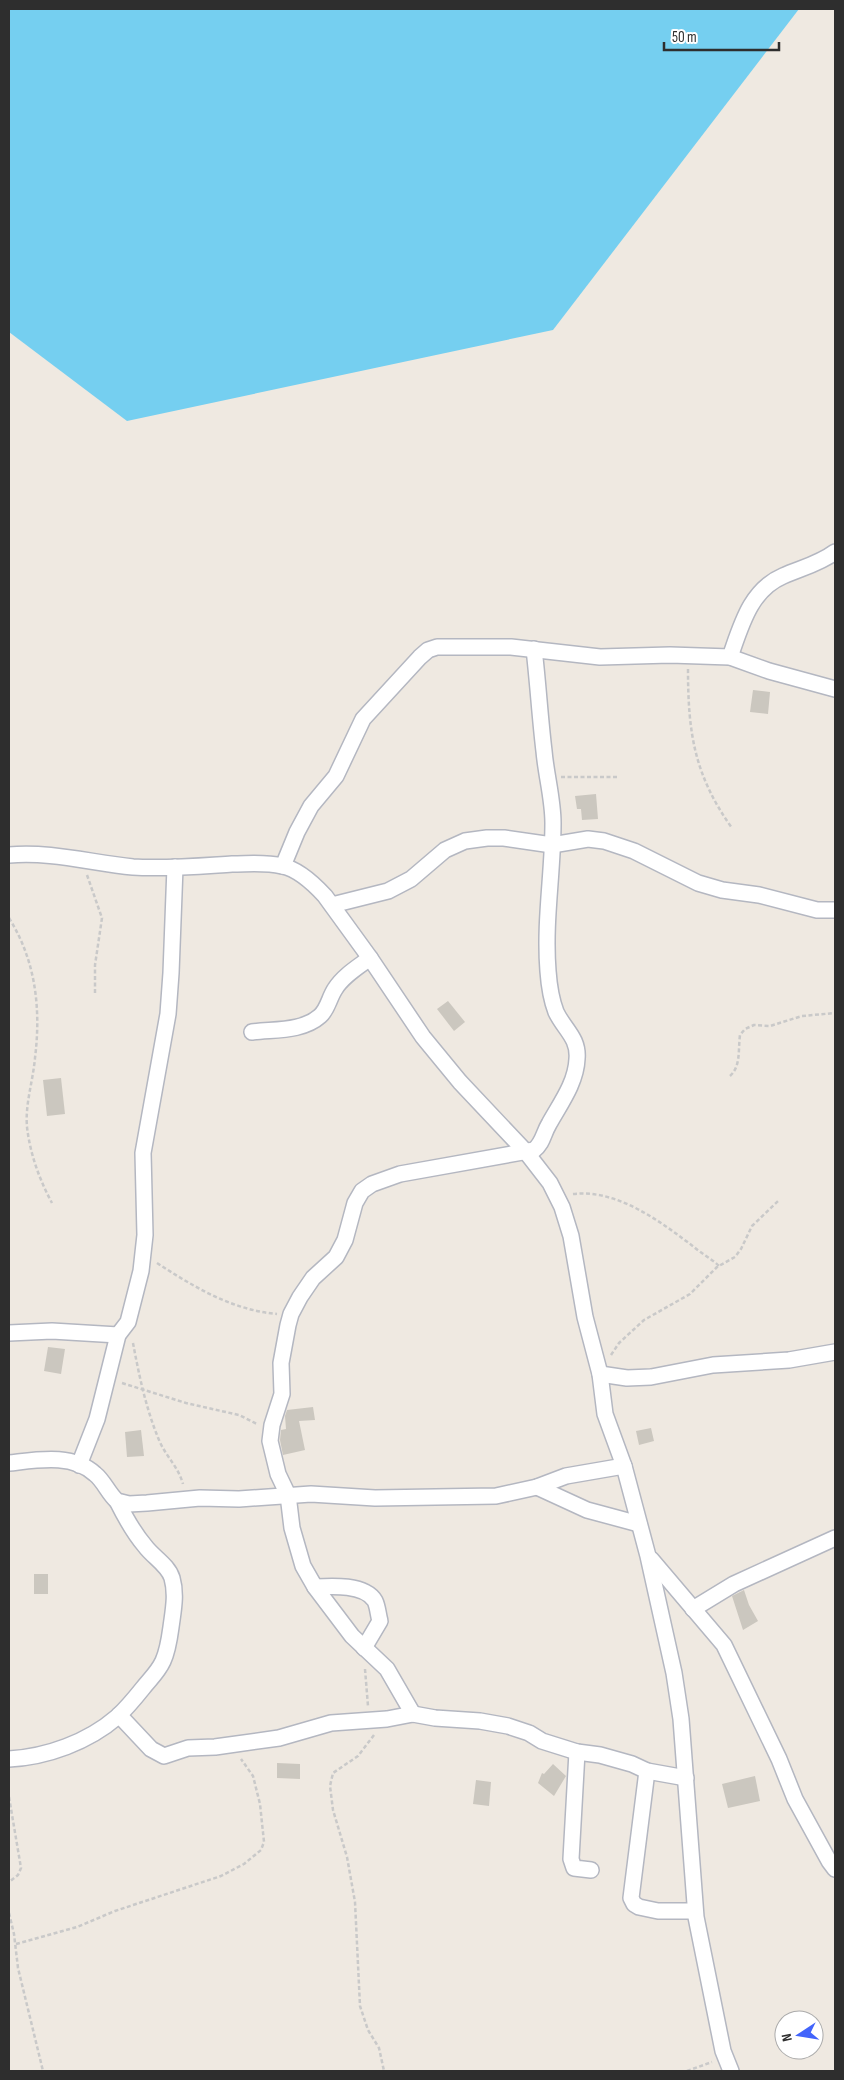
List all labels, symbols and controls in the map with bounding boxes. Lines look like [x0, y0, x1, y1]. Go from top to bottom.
scale bar [664, 20, 779, 52]
text: 50 m [672, 28, 697, 47]
north arrow [774, 2010, 824, 2060]
text: N [778, 2032, 796, 2043]

